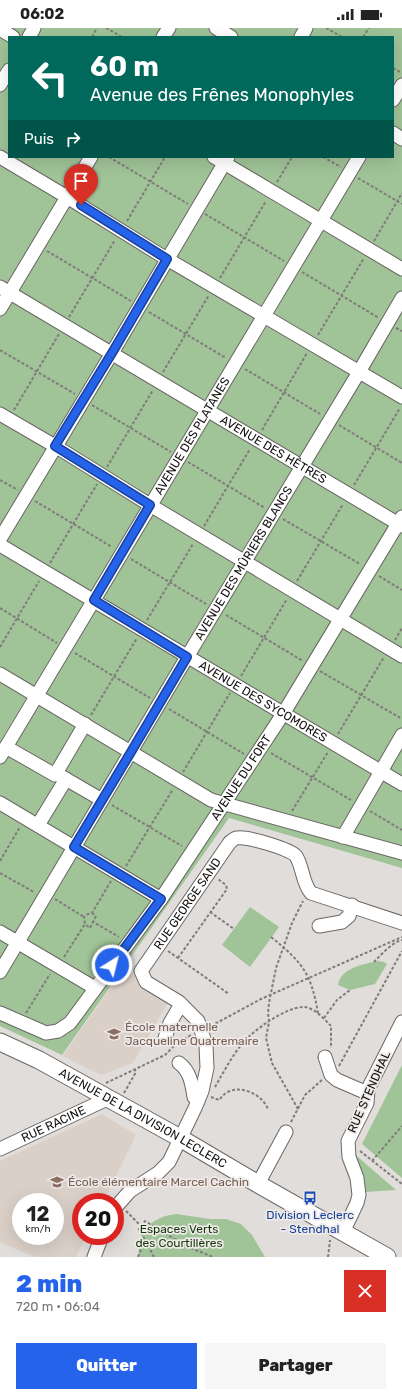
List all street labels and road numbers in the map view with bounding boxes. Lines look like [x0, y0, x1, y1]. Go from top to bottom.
street label: AVENUE DES PLATANES [152, 375, 233, 497]
street label: AVENUE DES HÊTRES [218, 413, 329, 486]
street label: AVENUE DES MÛRIERS BLANCS [192, 484, 295, 642]
street label: AVENUE DES SYCOMORES [196, 658, 330, 745]
street label: AVENUE DU FORT [208, 732, 274, 823]
street label: RUE GEORGE SAND [151, 855, 224, 952]
street label: RUE STENDHAL [345, 1049, 393, 1135]
street label: AVENUE DE LA DIVISION LECLERC [56, 1065, 229, 1171]
street label: RUE RACINE [19, 1103, 88, 1145]

